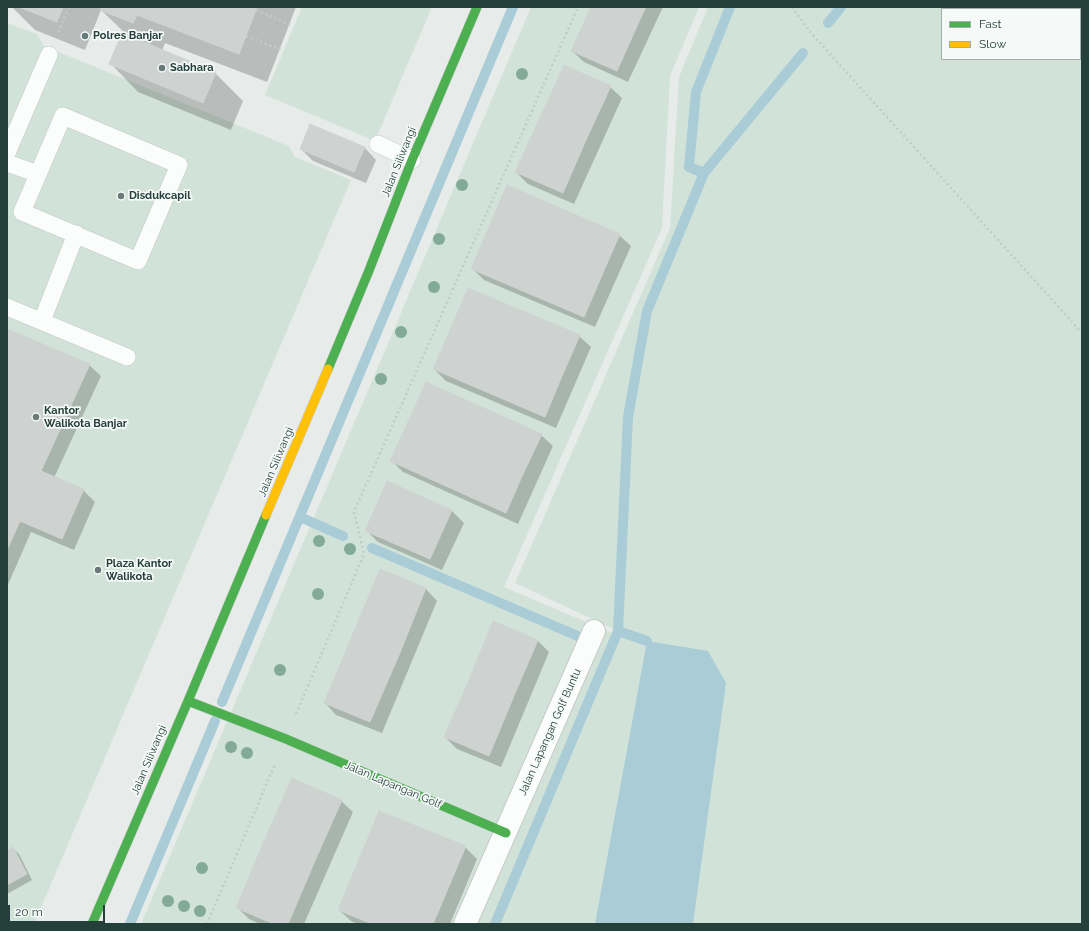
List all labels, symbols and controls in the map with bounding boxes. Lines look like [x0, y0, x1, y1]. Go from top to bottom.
legend [941, 8, 1081, 60]
text: Fast [979, 17, 1002, 31]
place label: Polres Banjar [93, 29, 163, 43]
marker: Polres Banjar [80, 31, 90, 41]
text: Slow [979, 37, 1006, 51]
place label: Sabhara [170, 61, 214, 75]
marker: Sabhara [157, 63, 167, 73]
street label: Jalan Siliwangi [379, 125, 419, 199]
place label: Disdukcapil [129, 189, 191, 203]
marker: Disdukcapil [116, 191, 126, 201]
place label: Kantor Walikota Banjar [44, 404, 127, 430]
marker: Kantor Walikota Banjar [31, 412, 41, 422]
street label: Jalan Siliwangi [255, 425, 297, 499]
place label: Plaza Kantor Walikota [106, 557, 172, 583]
marker: Plaza Kantor Walikota [93, 565, 103, 575]
street label: Jalan Lapangan Golf Buntu [516, 667, 584, 797]
street label: Jalan Siliwangi [128, 723, 170, 797]
street label: Jalan Lapangan Golf [343, 759, 443, 811]
scale bar [10, 897, 107, 923]
text: 20 m [15, 905, 43, 919]

